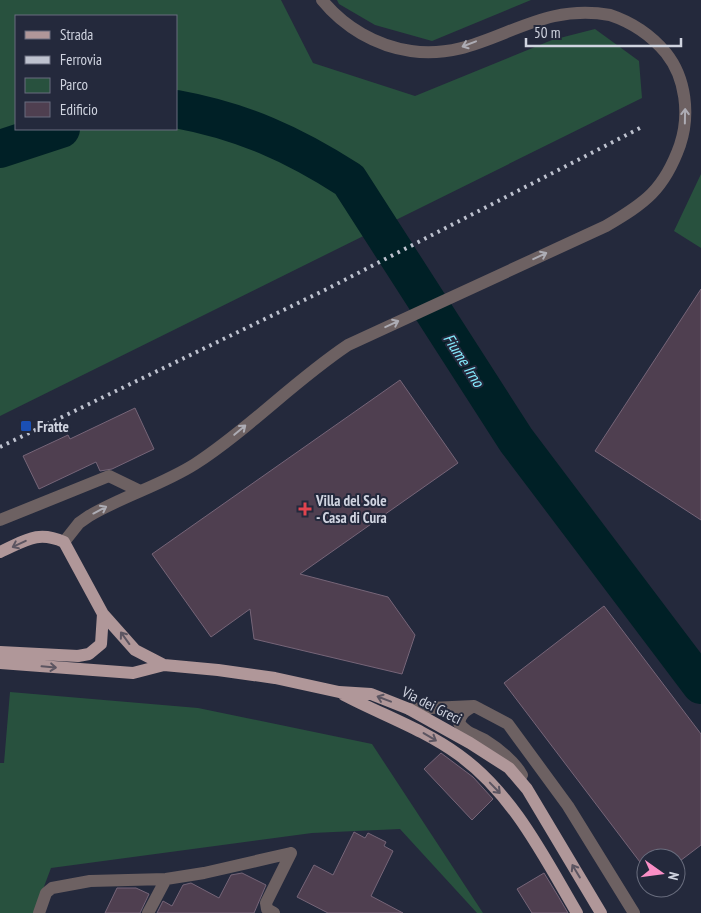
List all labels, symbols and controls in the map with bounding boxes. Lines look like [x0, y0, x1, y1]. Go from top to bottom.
legend [15, 15, 178, 130]
scale bar [526, 15, 681, 47]
text: 50 m [534, 23, 560, 42]
text: Strada [60, 25, 93, 44]
one-way arrow [462, 40, 477, 49]
text: Ferrovia [60, 50, 102, 69]
text: Parco [60, 75, 88, 94]
text: Edificio [60, 100, 98, 119]
one-way arrow [680, 109, 690, 125]
one-way arrow [532, 251, 547, 261]
one-way arrow [384, 319, 399, 329]
water label: Fiume Irno [439, 330, 489, 391]
place label: Fratte [37, 417, 69, 436]
marker: Fratte [19, 419, 33, 433]
one-way arrow [234, 424, 247, 435]
place label: Villa del Sole - Casa di Cura [315, 491, 387, 527]
marker: Villa del Sole - Casa di Cura [298, 502, 312, 516]
one-way arrow [92, 505, 107, 514]
one-way arrow [12, 539, 27, 549]
one-way arrow [120, 631, 130, 645]
one-way arrow [40, 663, 56, 672]
street label: Via dei Greci [398, 681, 465, 728]
one-way arrow [377, 694, 392, 703]
one-way arrow [422, 733, 436, 743]
one-way arrow [489, 781, 501, 794]
north arrow [636, 848, 686, 898]
one-way arrow [570, 865, 580, 879]
text: N [664, 870, 683, 882]

